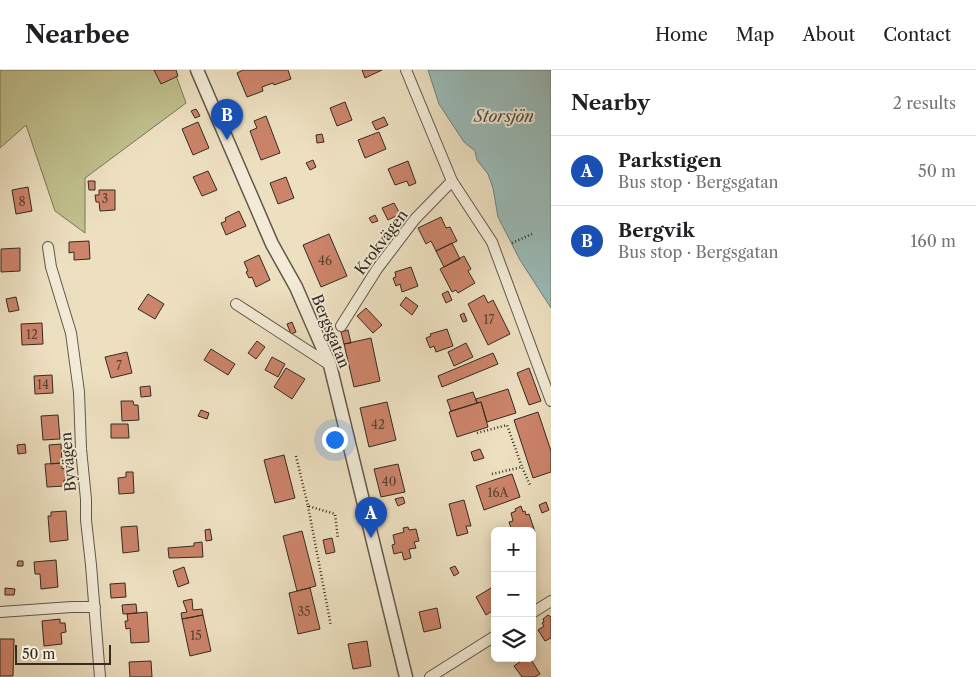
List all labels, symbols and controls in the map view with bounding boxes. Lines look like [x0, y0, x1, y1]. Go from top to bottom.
text: Nearbee [25, 20, 130, 49]
text: Home [655, 24, 708, 46]
text: Map [736, 24, 774, 46]
text: About [802, 24, 855, 46]
text: Contact [883, 24, 951, 46]
text: Nearby [571, 90, 650, 115]
text: 2 results [893, 93, 956, 113]
pin: B [211, 99, 243, 140]
water label: Storsjön [473, 106, 534, 126]
text: Parkstigen [618, 149, 722, 172]
text: A [581, 161, 593, 181]
text: 50 m [918, 161, 956, 181]
text: Bus stop · Bergsgatan [618, 172, 779, 192]
house number: 3 [102, 191, 108, 206]
house number: 8 [18, 194, 26, 209]
street label: Krokvägen [350, 205, 412, 278]
text: Bergvik [618, 219, 695, 242]
text: B [581, 231, 593, 251]
text: 160 m [911, 231, 956, 251]
text: Bus stop · Bergsgatan [618, 242, 779, 262]
house number: 46 [318, 253, 332, 268]
street label: Bergsgatan [308, 291, 355, 371]
house number: 17 [484, 312, 495, 327]
house number: 12 [26, 327, 38, 342]
house number: 7 [116, 358, 122, 373]
house number: 14 [37, 377, 49, 392]
house number: 42 [371, 417, 385, 432]
your location [322, 427, 348, 453]
street label: Byvägen [56, 431, 80, 493]
house number: 40 [382, 474, 396, 489]
house number: 16A [488, 485, 510, 500]
pin: A [355, 497, 387, 538]
map controls [491, 527, 536, 662]
button: + [491, 527, 536, 572]
button: − [491, 572, 536, 617]
house number: 35 [297, 604, 311, 619]
button: layers [491, 617, 536, 662]
house number: 15 [190, 628, 202, 643]
scale bar [15, 642, 111, 665]
text: 50 m [22, 645, 55, 663]

